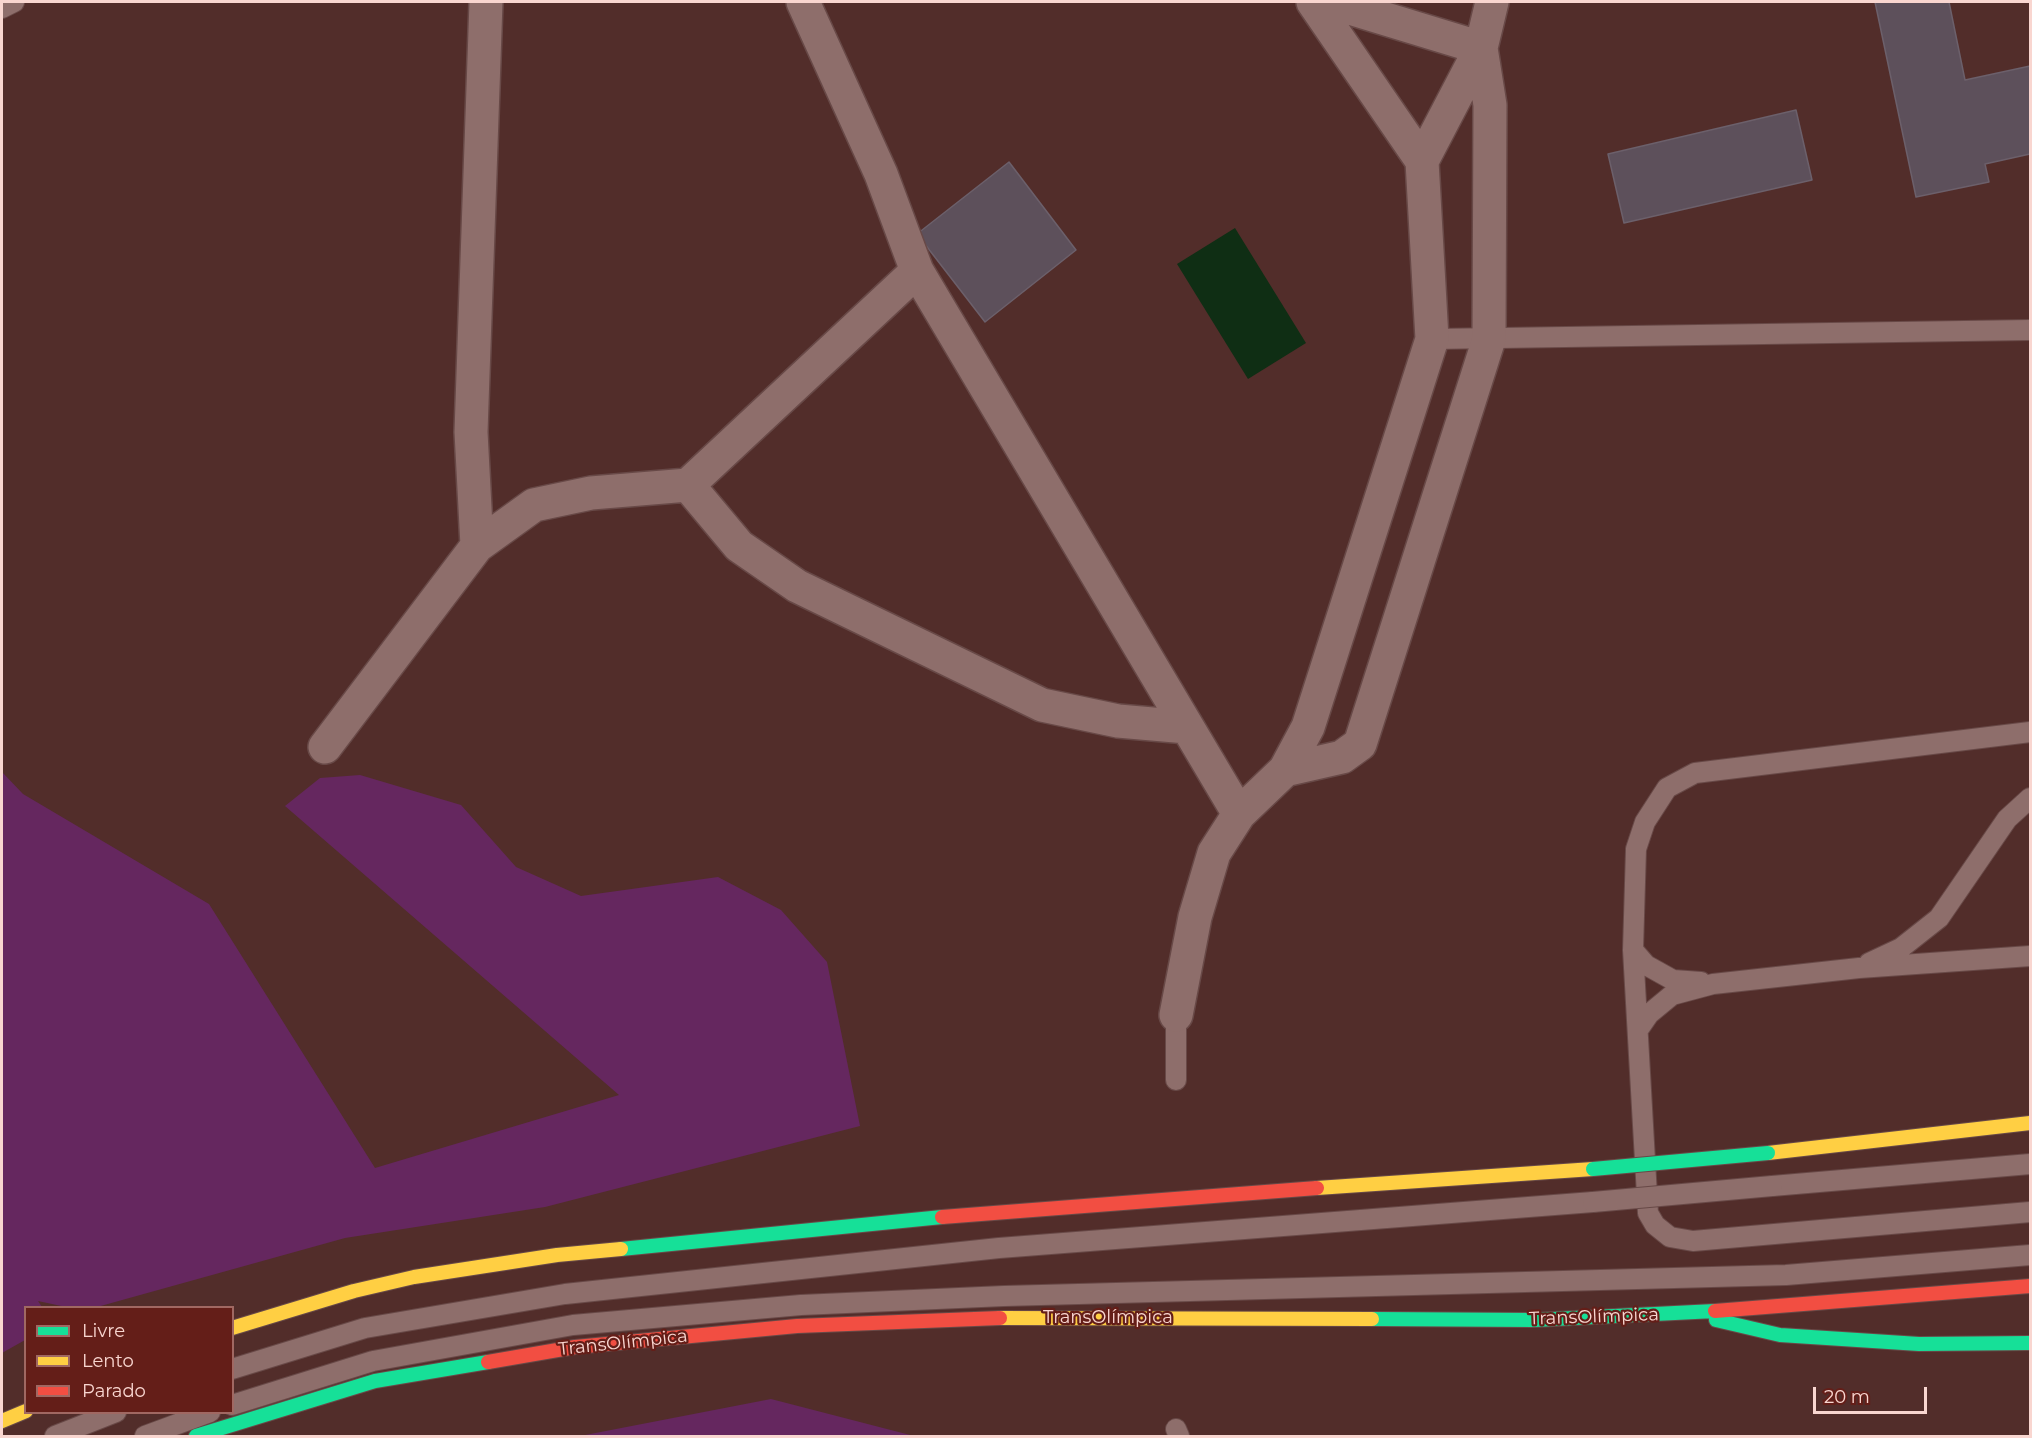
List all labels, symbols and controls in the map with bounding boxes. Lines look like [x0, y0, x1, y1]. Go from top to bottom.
street label: TransOlímpica [1529, 1304, 1659, 1330]
legend [24, 1306, 234, 1414]
street label: TransOlímpica [1043, 1307, 1173, 1329]
text: Livre [82, 1320, 125, 1342]
street label: TransOlímpica [557, 1325, 689, 1361]
text: Lento [82, 1350, 134, 1372]
scale bar [1816, 1375, 1930, 1413]
text: Parado [82, 1380, 146, 1402]
text: 20 m [1824, 1386, 1870, 1408]

